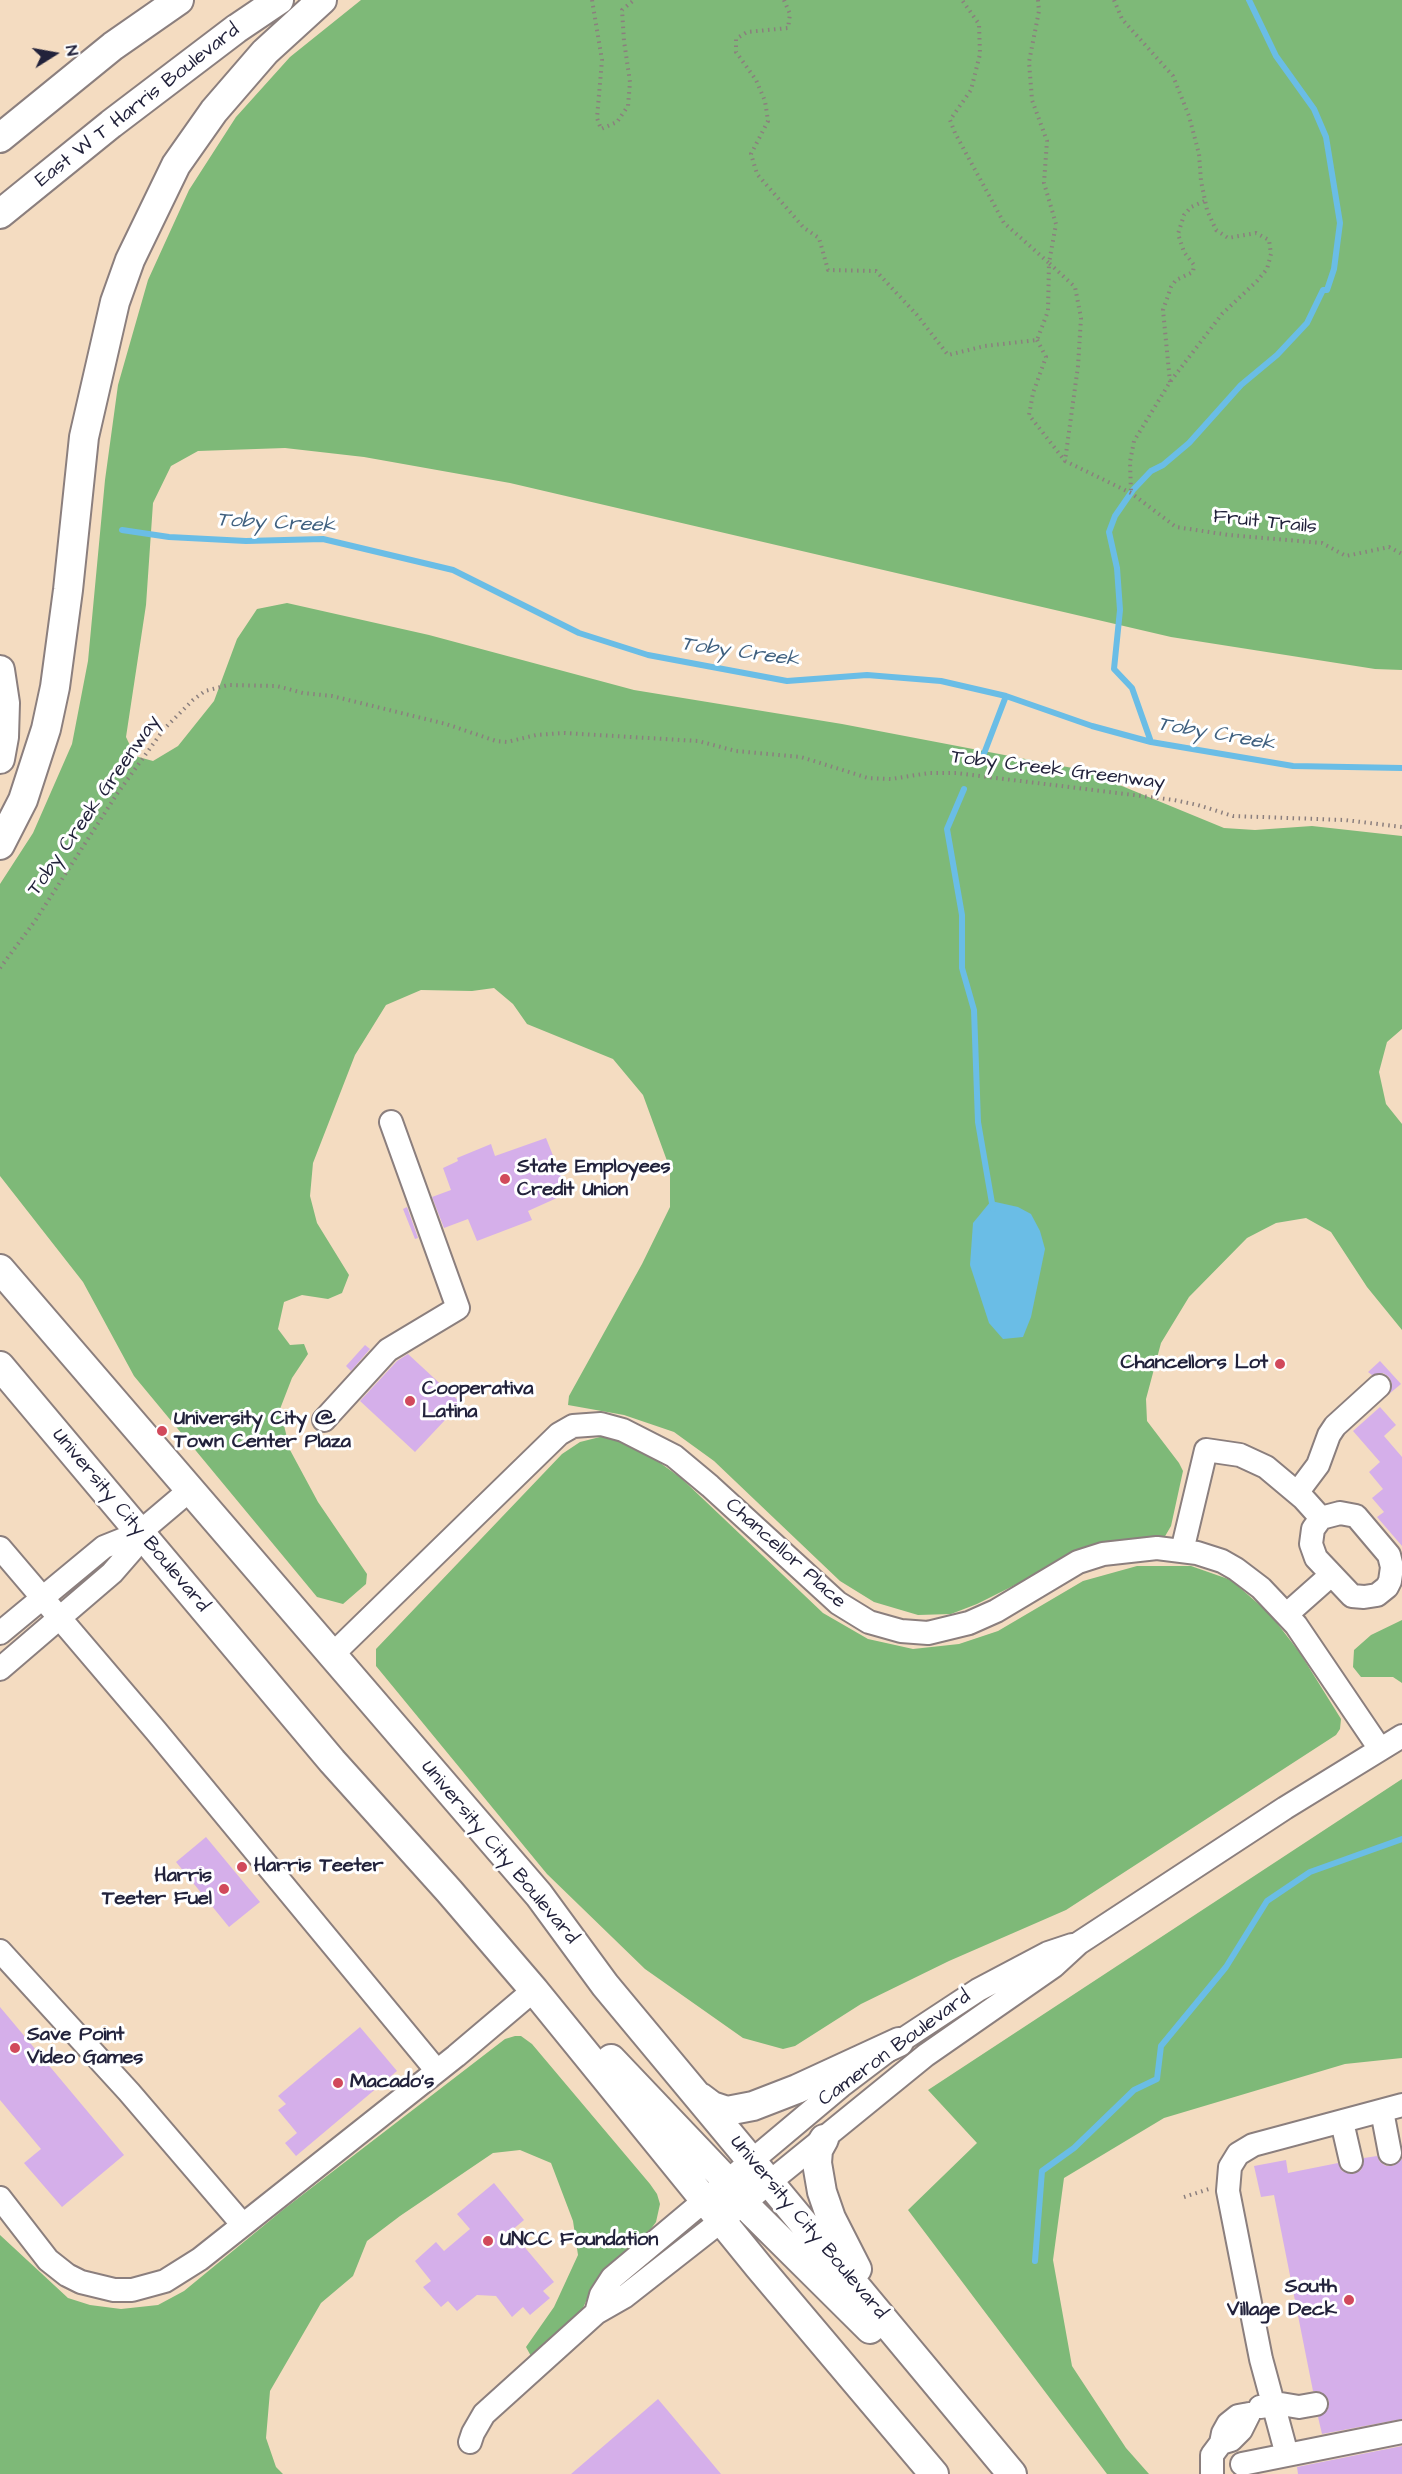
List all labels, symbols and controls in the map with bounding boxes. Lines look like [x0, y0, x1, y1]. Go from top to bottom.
street label: East W T Harris Boulevard [31, 19, 245, 193]
north arrow [24, 24, 84, 84]
text: N [60, 44, 83, 58]
street label: Fruit Trails [1212, 506, 1318, 540]
water label: Toby Creek [216, 508, 336, 540]
water label: Toby Creek [679, 632, 801, 674]
street label: Toby Creek Greenway [24, 711, 166, 901]
water label: Toby Creek [1155, 712, 1277, 758]
street label: Toby Creek Greenway [950, 746, 1166, 796]
place label: State Employees Credit Union [517, 1156, 671, 1203]
marker: State Employees Credit Union [498, 1172, 512, 1186]
place label: Chancellors Lot [1120, 1352, 1268, 1376]
marker: Chancellors Lot [1273, 1357, 1287, 1371]
place label: Cooperativa Latina [422, 1378, 533, 1425]
marker: Cooperativa Latina [403, 1394, 417, 1408]
place label: University City @ Town Center Plaza [174, 1408, 351, 1455]
street label: University City Boulevard [46, 1424, 214, 1618]
marker: University City @ Town Center Plaza [155, 1424, 169, 1438]
street label: Chancellor Place [720, 1494, 850, 1614]
street label: University City Boulevard [415, 1756, 583, 1950]
place label: Harris Teeter [254, 1855, 383, 1879]
marker: Harris Teeter [235, 1860, 249, 1874]
place label: Harris Teeter Fuel [102, 1865, 212, 1912]
marker: Harris Teeter Fuel [217, 1882, 231, 1896]
street label: Cameron Boulevard [814, 1986, 976, 2112]
place label: Save Point Video Games [27, 2024, 143, 2071]
marker: Save Point Video Games [8, 2041, 22, 2055]
place label: Macado's [350, 2071, 434, 2095]
marker: Macado's [331, 2076, 345, 2090]
street label: University City Boulevard [724, 2131, 892, 2325]
place label: UNCC Foundation [500, 2229, 658, 2253]
marker: UNCC Foundation [481, 2234, 495, 2248]
place label: South Village Deck [1227, 2276, 1337, 2323]
marker: South Village Deck [1342, 2293, 1356, 2307]

